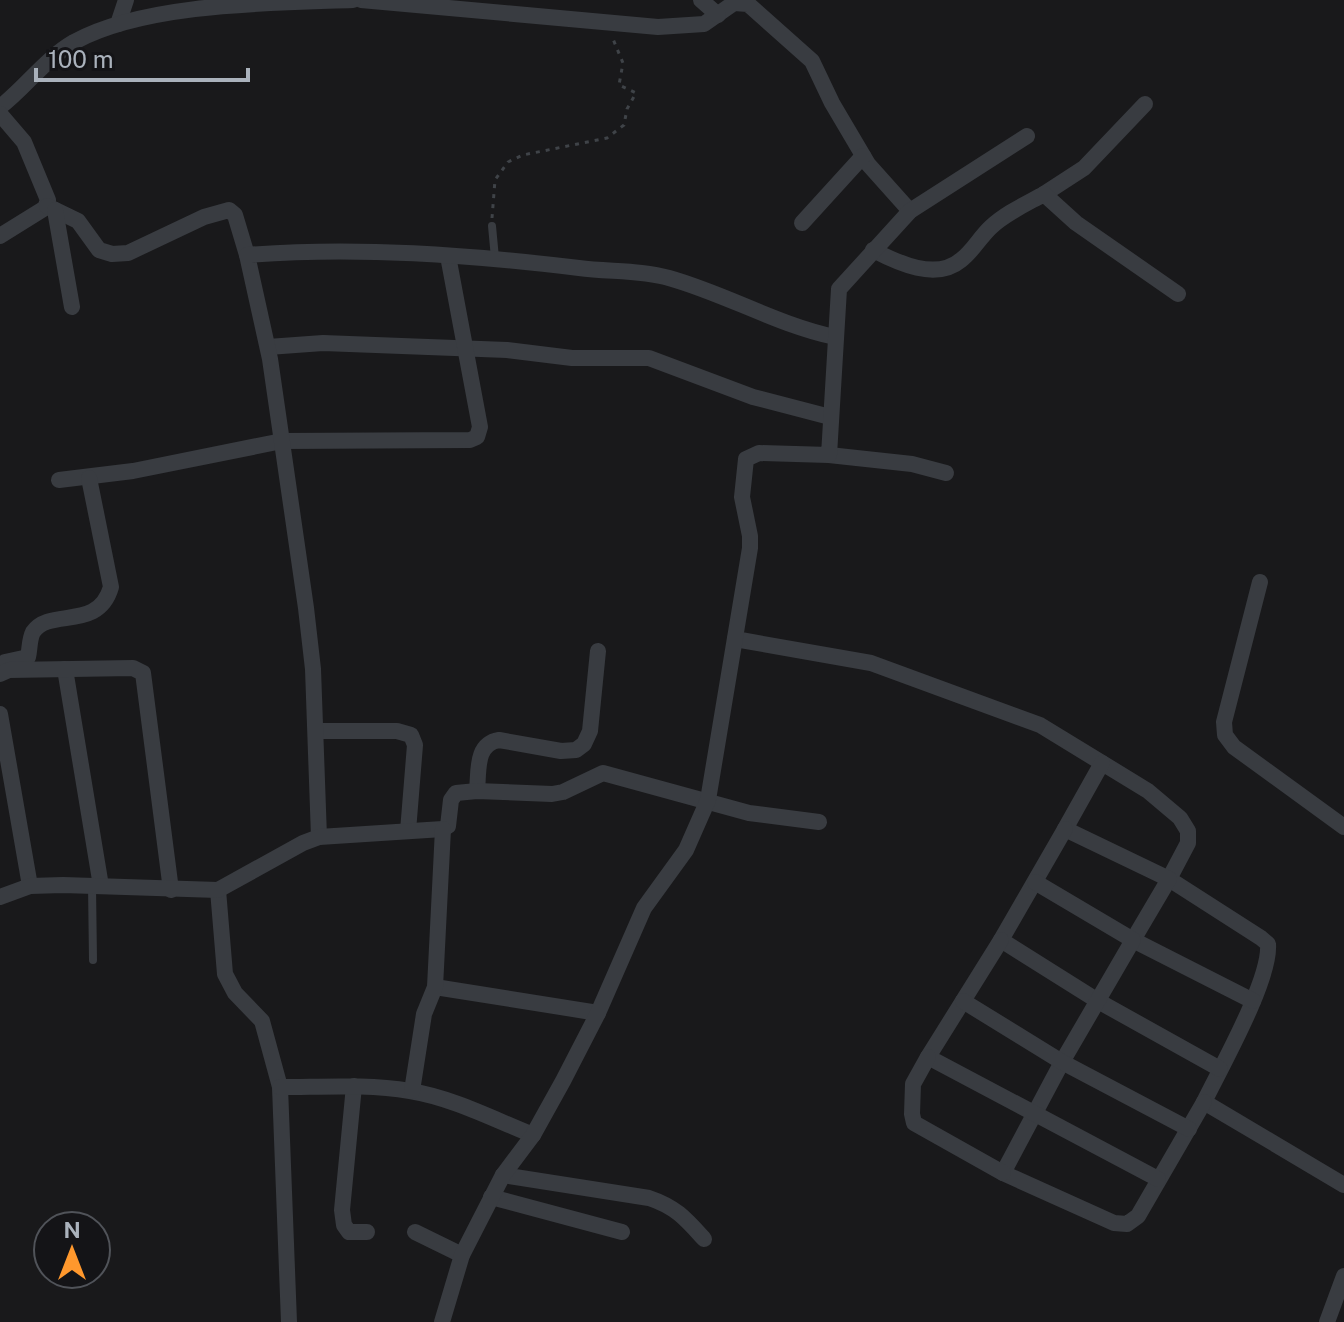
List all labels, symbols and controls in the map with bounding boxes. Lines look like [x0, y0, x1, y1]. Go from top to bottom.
scale bar [36, 32, 248, 82]
text: 100 m [48, 45, 114, 73]
north arrow [32, 1210, 112, 1290]
text: N [63, 1217, 81, 1243]

